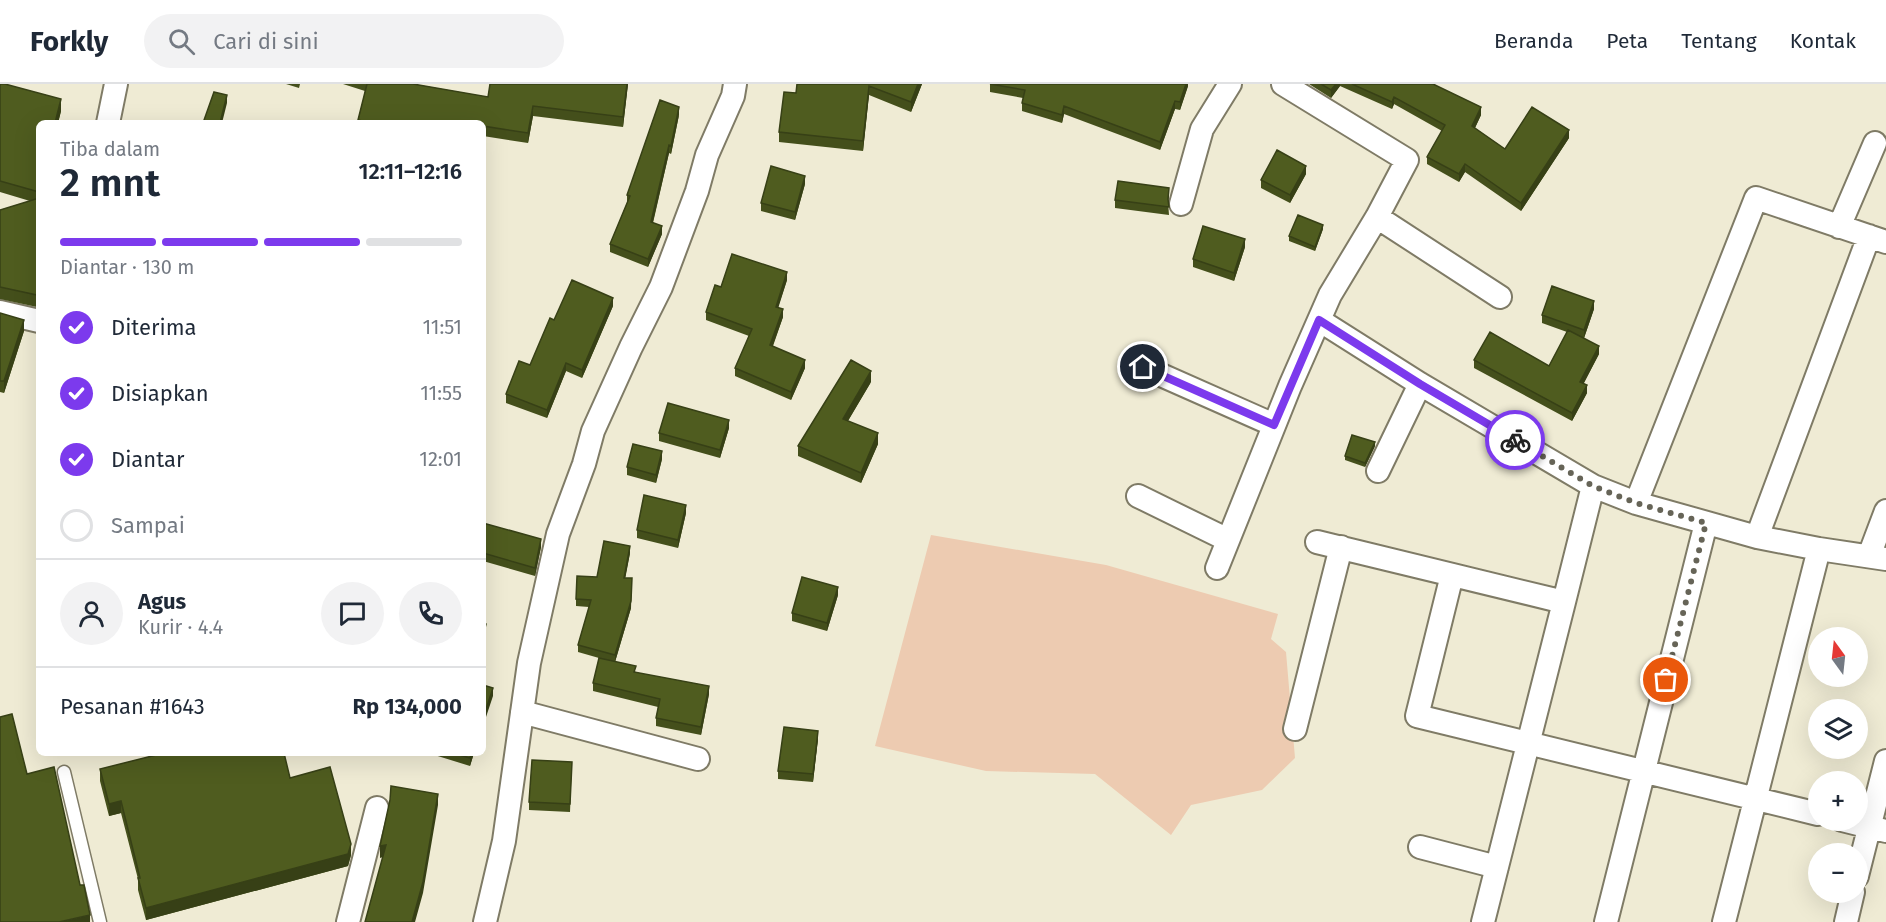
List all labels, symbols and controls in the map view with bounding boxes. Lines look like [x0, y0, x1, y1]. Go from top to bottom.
search box [144, 14, 564, 68]
text: Forkly [30, 25, 108, 58]
icon: search [165, 25, 198, 58]
text: Cari di sini [213, 28, 319, 55]
text: Beranda [1494, 28, 1573, 54]
text: Peta [1606, 28, 1648, 54]
text: Tentang [1681, 28, 1757, 54]
text: Kontak [1790, 28, 1856, 54]
text: Tiba dalam [60, 137, 160, 161]
text: 12:11–12:16 [359, 158, 462, 185]
text: 2 mnt [60, 160, 160, 206]
text: Diantar · 130 m [60, 255, 194, 279]
icon: check [60, 311, 93, 344]
text: Diterima [111, 314, 197, 341]
text: 11:51 [422, 315, 462, 339]
pin [1117, 341, 1168, 392]
icon: home [1126, 350, 1159, 383]
icon: check [60, 377, 93, 410]
text: Disiapkan [111, 380, 209, 407]
text: 11:55 [420, 381, 462, 405]
courier [1485, 410, 1545, 470]
icon: bike [1499, 424, 1532, 457]
icon: check [60, 443, 93, 476]
text: Diantar [111, 446, 184, 473]
text: 12:01 [419, 447, 462, 471]
text: Sampai [111, 512, 185, 539]
button: person [60, 582, 123, 645]
button: chat [321, 582, 384, 645]
button: phone [399, 582, 462, 645]
text: Agus [138, 588, 186, 615]
text: Kurir · 4.4 [138, 615, 223, 639]
north arrow [1808, 627, 1868, 687]
map controls [1808, 627, 1868, 903]
pin [1640, 654, 1691, 705]
icon: bag [1649, 663, 1682, 696]
text: Pesanan #1643 [60, 693, 205, 720]
text: Rp 134,000 [352, 693, 462, 720]
button: layers [1808, 699, 1868, 759]
button: + [1808, 771, 1868, 831]
button: − [1808, 843, 1868, 903]

